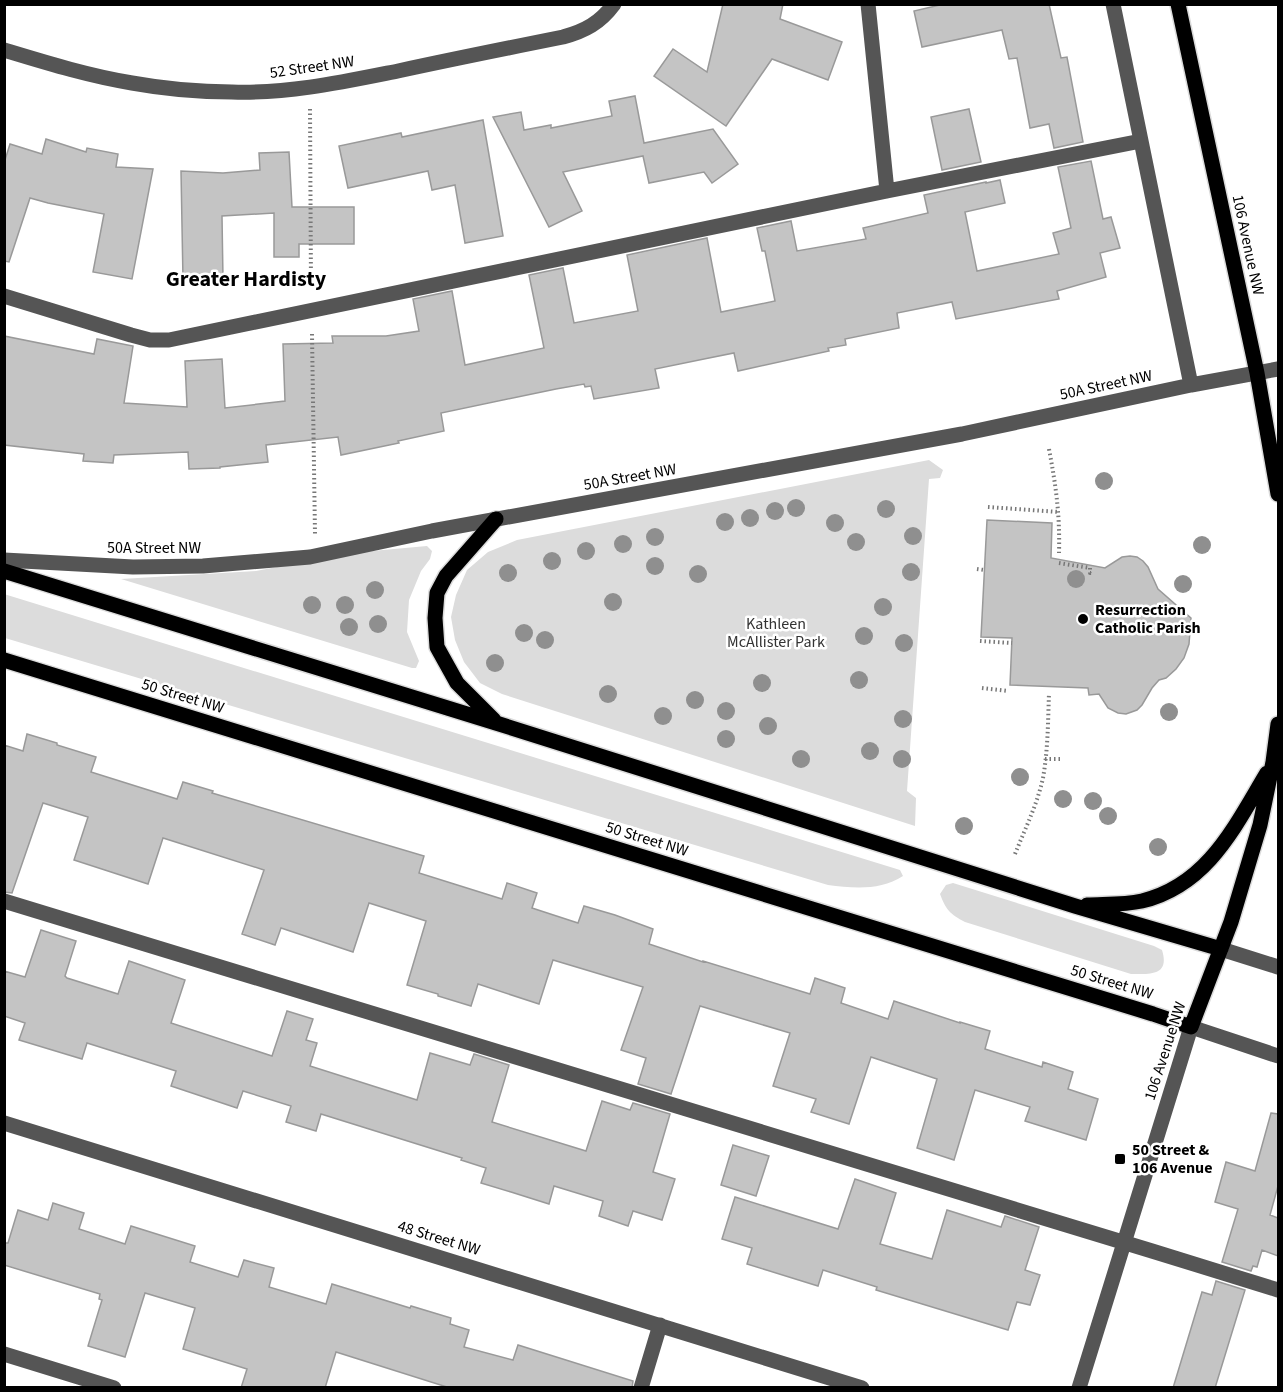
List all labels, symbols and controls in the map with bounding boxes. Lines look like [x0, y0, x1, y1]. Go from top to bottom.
street label: 52 Street NW [268, 50, 356, 84]
street label: 106 Avenue NW [1227, 193, 1270, 298]
district label: Greater Hardisty [166, 263, 327, 295]
street label: 50A Street NW [1058, 364, 1155, 406]
street label: 50A Street NW [582, 458, 679, 496]
street label: 50A Street NW [107, 537, 201, 559]
place label: Resurrection Catholic Parish [1095, 599, 1201, 639]
marker: Resurrection Catholic Parish [1076, 612, 1090, 626]
park label: Kathleen McAllister Park [727, 613, 825, 653]
street label: 50 Street NW [139, 673, 227, 719]
street label: 50 Street NW [603, 816, 691, 862]
street label: 50 Street NW [1068, 959, 1156, 1005]
street label: 106 Avenue NW [1139, 998, 1191, 1103]
place label: 50 Street & 106 Avenue [1132, 1139, 1213, 1179]
marker: 50 Street & 106 Avenue [1113, 1152, 1127, 1166]
street label: 48 Street NW [395, 1215, 483, 1261]

